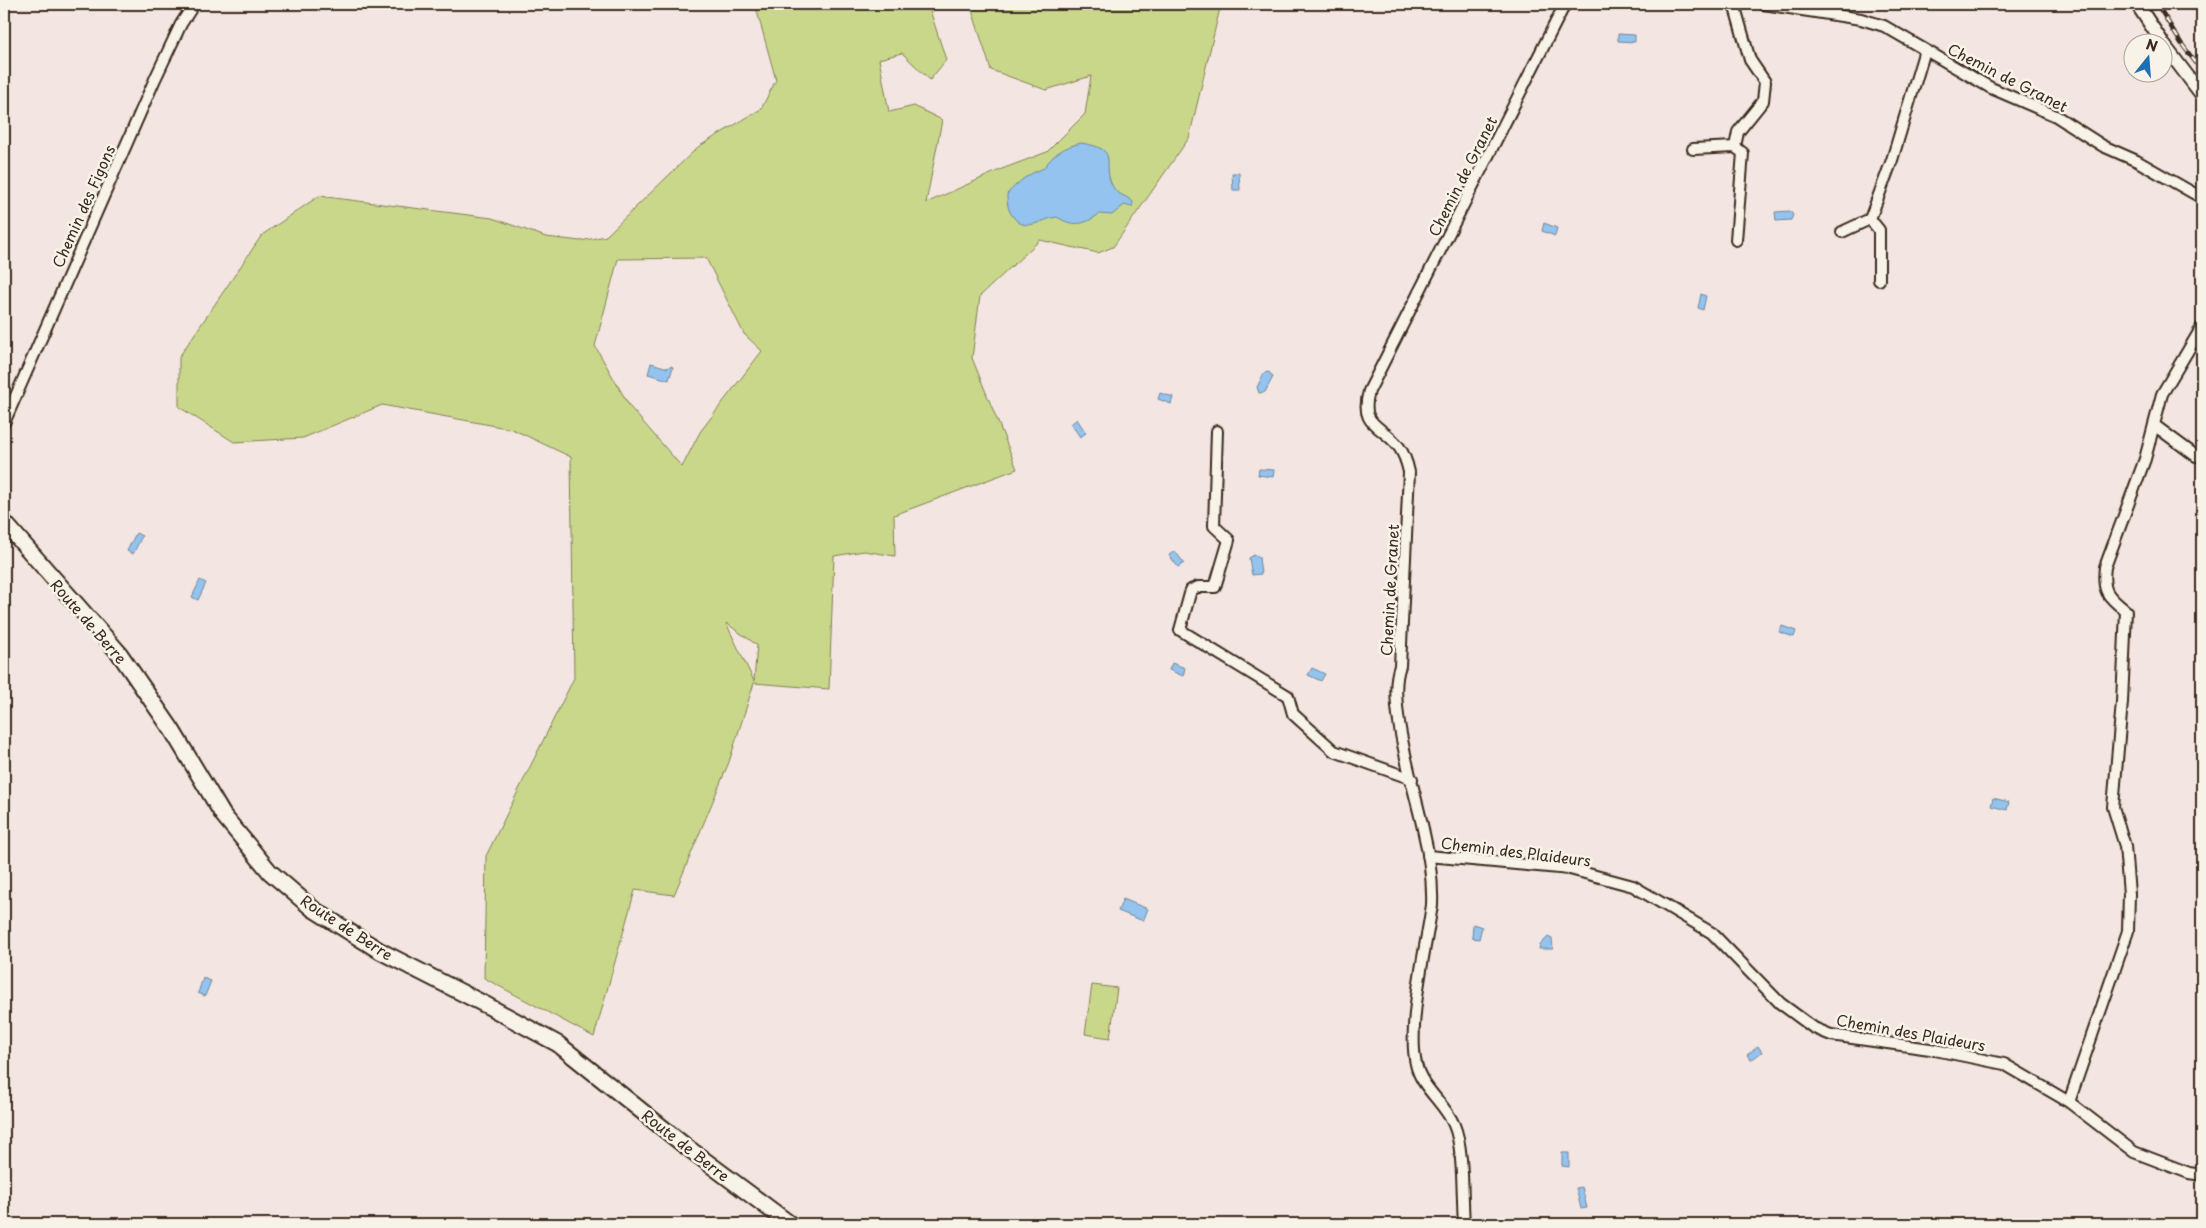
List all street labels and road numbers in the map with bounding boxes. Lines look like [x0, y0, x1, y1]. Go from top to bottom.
street label: Chemin de Granet [1944, 37, 2072, 117]
street label: Chemin de Granet [1422, 112, 1502, 240]
street label: Chemin des Figons [46, 141, 120, 271]
street label: Chemin de Granet [1374, 523, 1404, 657]
street label: Route de Berre [46, 573, 132, 669]
street label: Chemin des Plaideurs [1440, 830, 1592, 872]
street label: Route de Berre [296, 888, 398, 966]
street label: Chemin des Plaideurs [1835, 1008, 1987, 1056]
street label: Route de Berre [637, 1103, 735, 1187]

